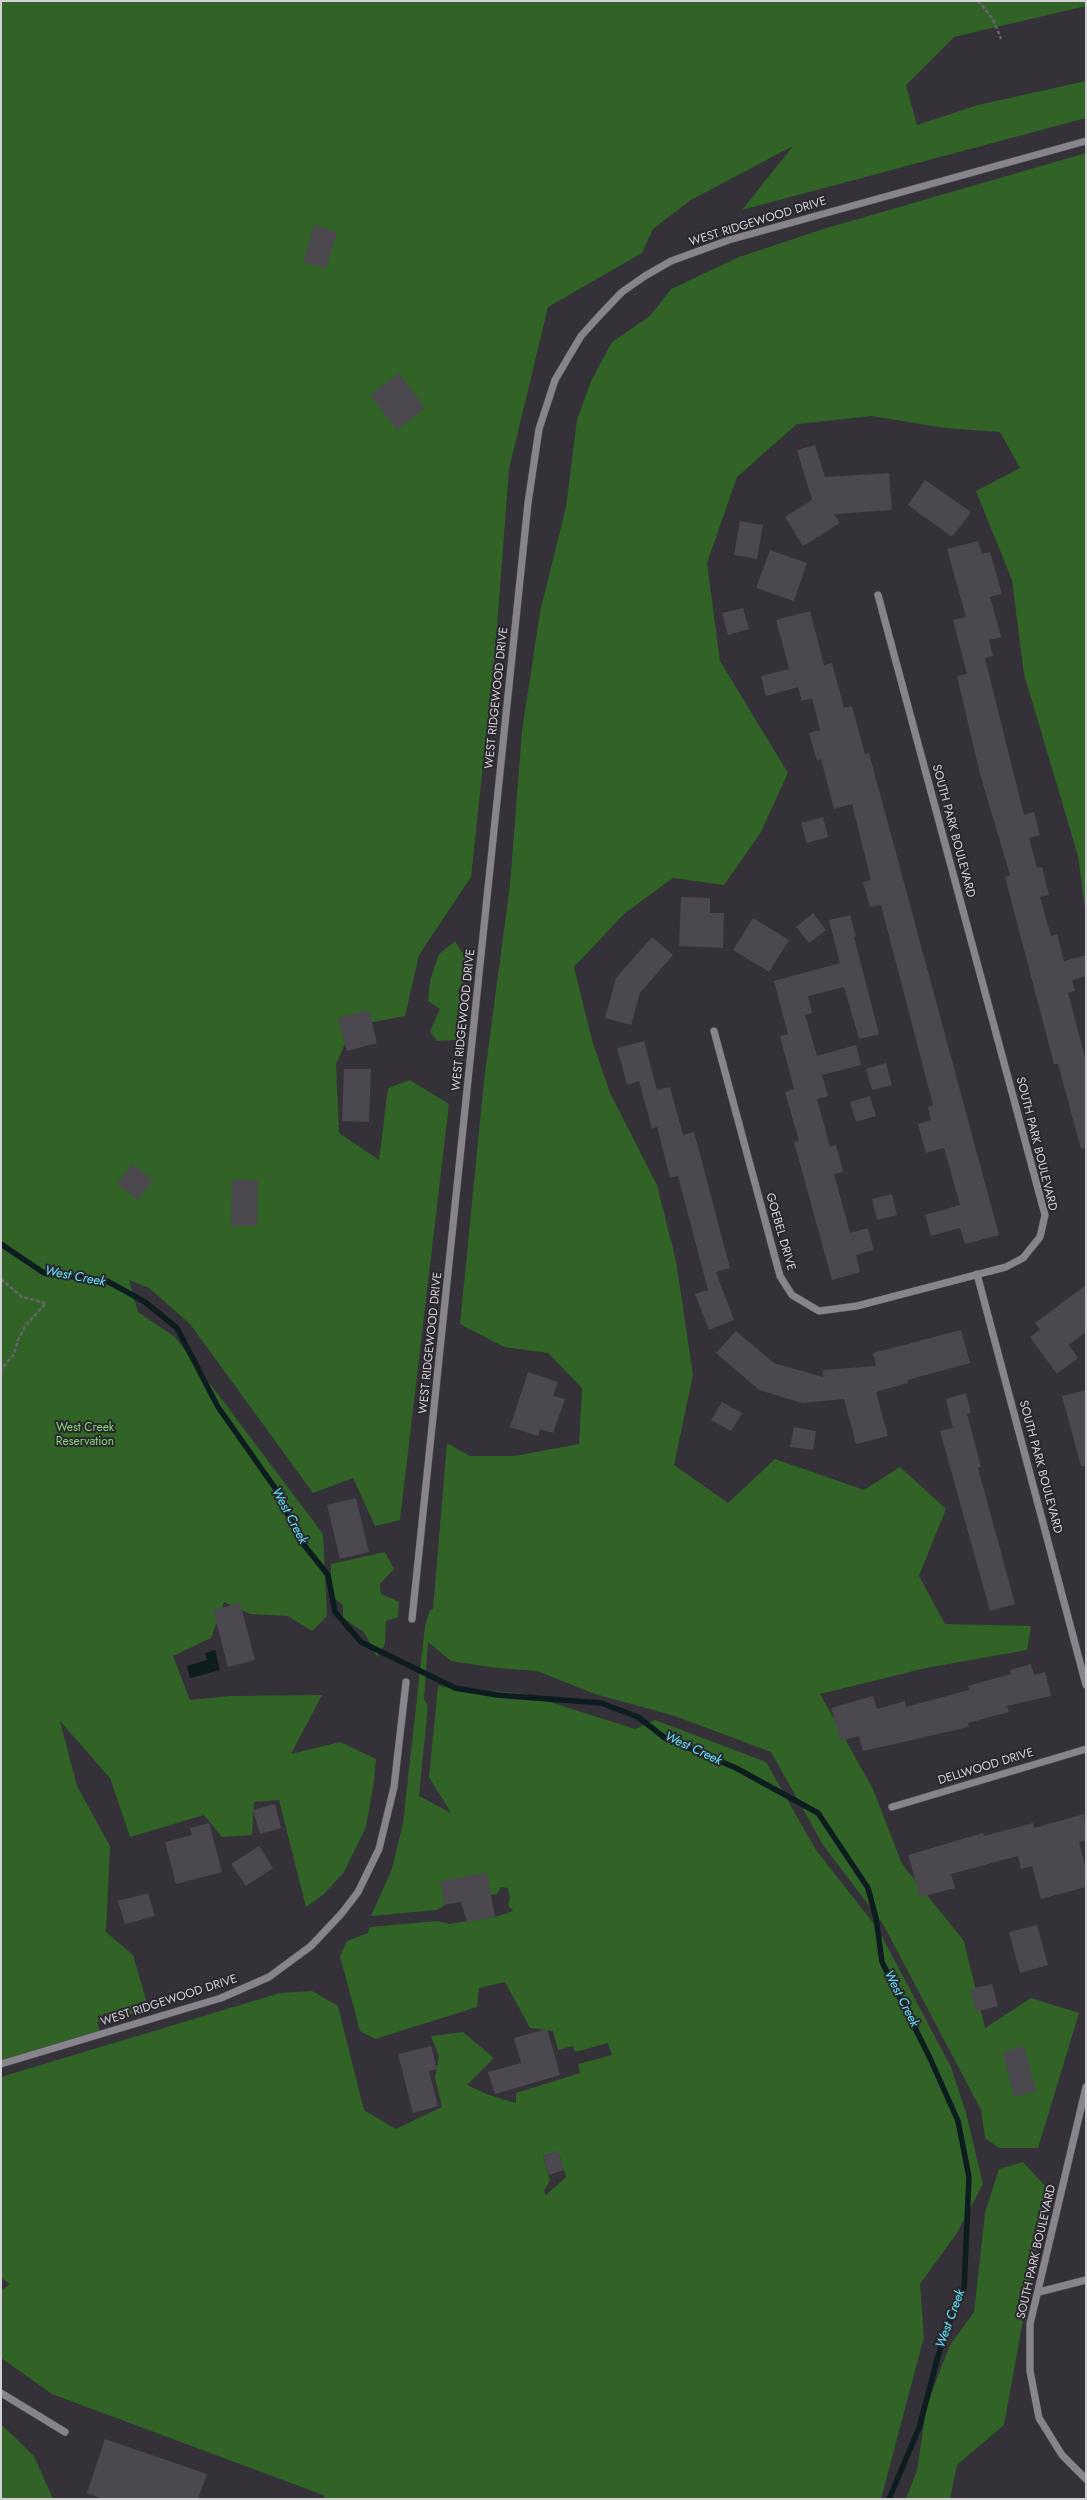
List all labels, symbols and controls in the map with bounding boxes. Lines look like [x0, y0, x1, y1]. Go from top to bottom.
street label: WEST RIDGEWOOD DRIVE [688, 194, 828, 250]
street label: WEST RIDGEWOOD DRIVE [482, 626, 512, 770]
street label: SOUTH PARK BOULEVARD [928, 763, 978, 899]
street label: WEST RIDGEWOOD DRIVE [449, 948, 479, 1092]
street label: SOUTH PARK BOULEVARD [1012, 1076, 1060, 1212]
street label: GOEBEL DRIVE [762, 1192, 798, 1272]
water label: West Creek [43, 1263, 107, 1291]
street label: WEST RIDGEWOOD DRIVE [416, 1271, 446, 1415]
street label: SOUTH PARK BOULEVARD [1015, 1399, 1065, 1535]
park label: West Creek Reservation [56, 1421, 114, 1449]
water label: West Creek [268, 1485, 310, 1547]
water label: West Creek [662, 1729, 724, 1769]
street label: DELLWOOD DRIVE [937, 1746, 1035, 1788]
water label: West Creek [880, 1968, 922, 2030]
street label: WEST RIDGEWOOD DRIVE [99, 1972, 239, 2030]
street label: SOUTH PARK BOULEVARD [1015, 2183, 1059, 2321]
water label: West Creek [933, 2288, 969, 2350]

